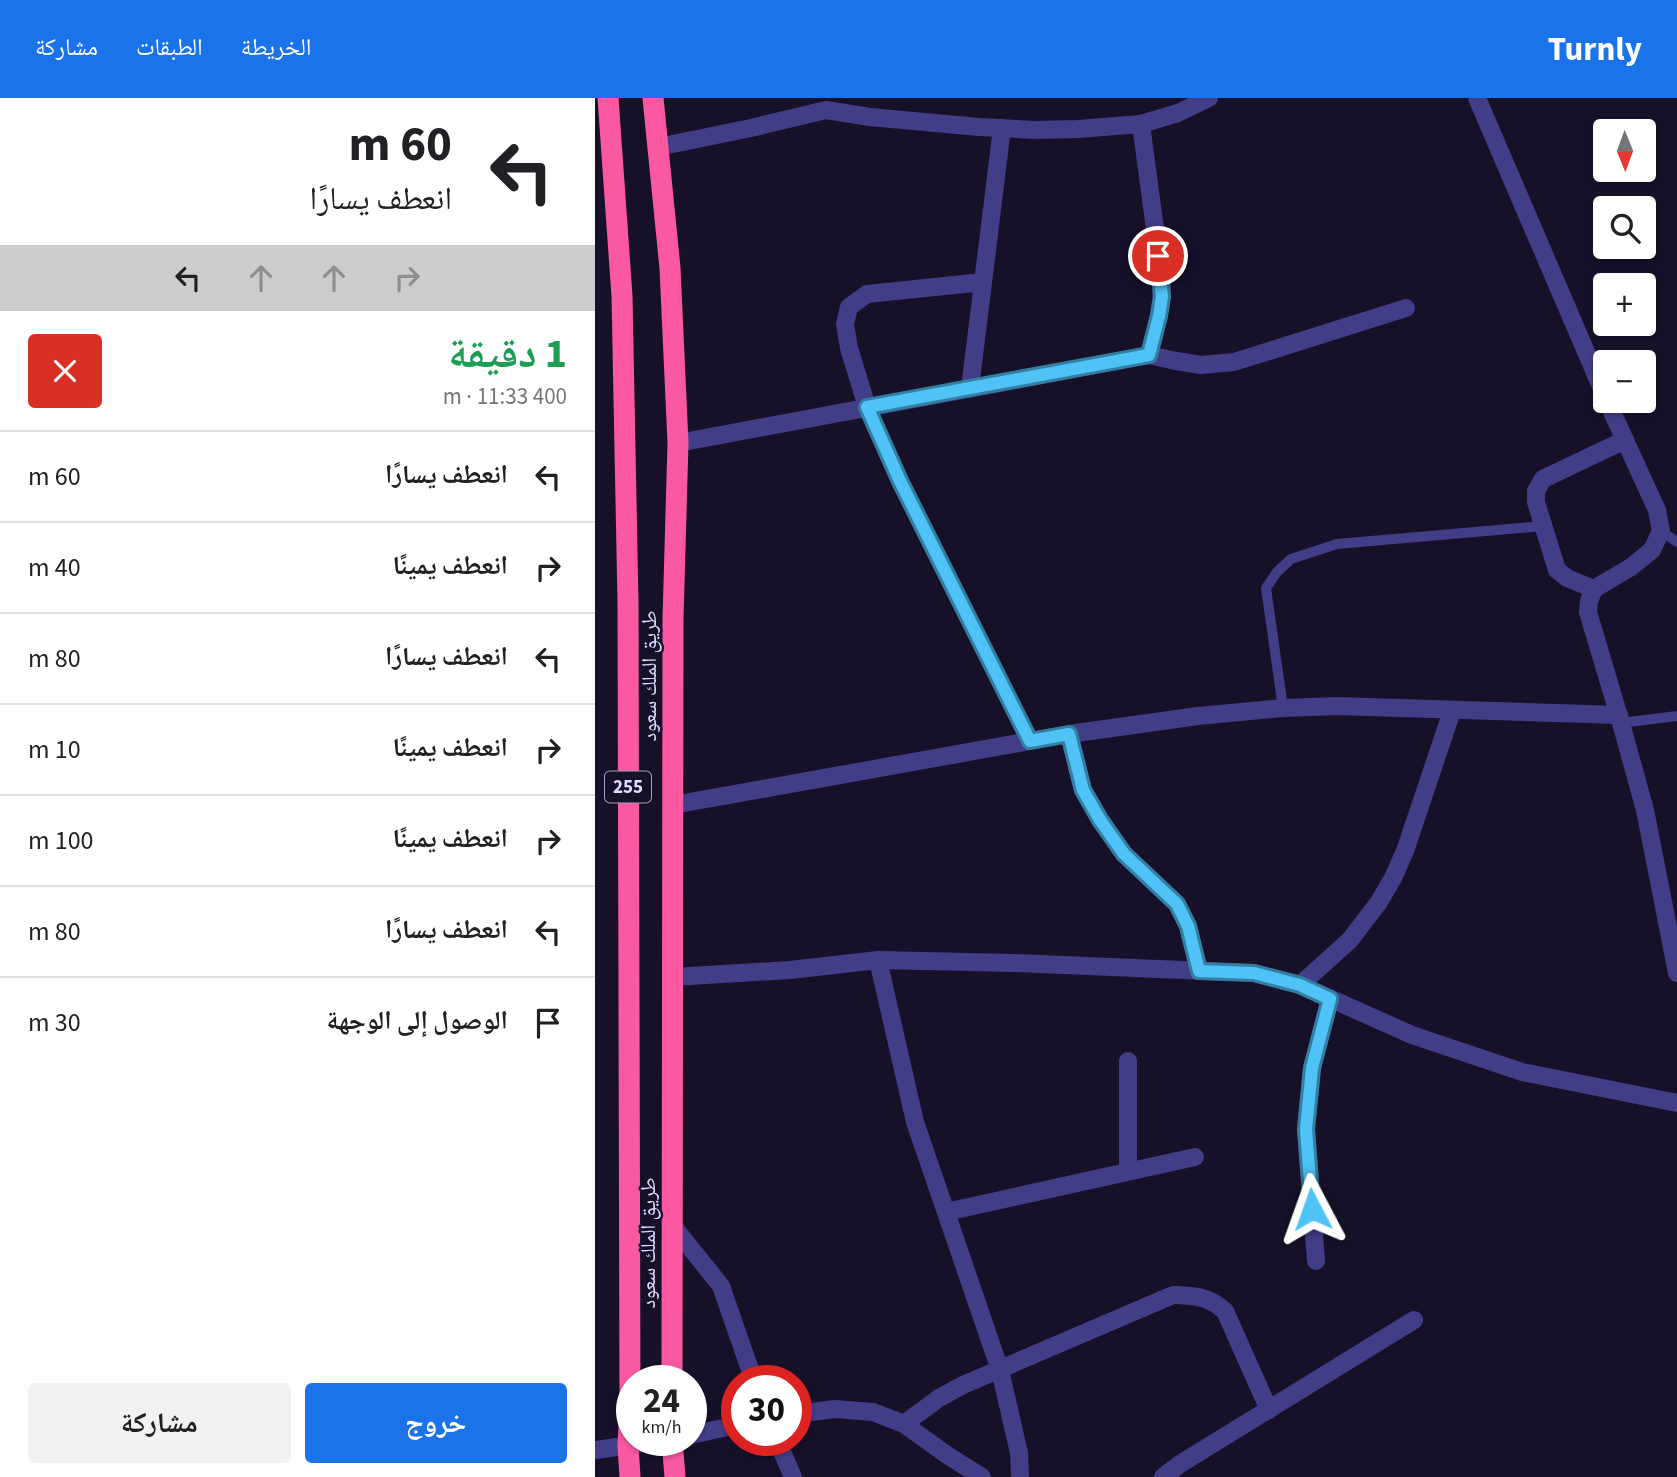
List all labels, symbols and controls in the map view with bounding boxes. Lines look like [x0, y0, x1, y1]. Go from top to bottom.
text: Turnly [1548, 26, 1642, 73]
text: مشاركة [35, 30, 98, 65]
text: الطبقات [136, 30, 203, 65]
text: الخريطة [241, 30, 311, 65]
text: 60 m [348, 110, 452, 180]
north arrow [1593, 119, 1655, 182]
map controls [1593, 119, 1656, 413]
icon: left [476, 126, 567, 217]
text: انعطف يسارًا [309, 176, 452, 222]
button: search [1593, 196, 1656, 259]
pin [1128, 226, 1188, 286]
icon: arrive [1139, 237, 1177, 275]
icon: left [169, 259, 207, 297]
icon: ahead [242, 259, 280, 297]
icon: ahead [315, 259, 353, 297]
icon: right [388, 259, 426, 297]
button: + [1593, 273, 1656, 336]
text: 1 دقيقة [448, 324, 567, 384]
button: close [28, 334, 102, 408]
button: − [1593, 350, 1656, 413]
text: 400 m · 11:33 [443, 380, 567, 413]
text: انعطف يسارًا [385, 456, 508, 493]
text: 60 m [28, 458, 81, 495]
icon: left [529, 458, 567, 496]
text: انعطف يمينًا [393, 547, 508, 584]
text: 40 m [28, 549, 81, 586]
icon: right [529, 549, 567, 587]
street label: طريق الملك سعود [634, 610, 664, 742]
text: انعطف يسارًا [385, 638, 508, 675]
text: 80 m [28, 640, 81, 677]
icon: left [529, 640, 567, 678]
text: انعطف يمينًا [393, 729, 508, 766]
text: 10 m [28, 731, 81, 768]
icon: right [529, 731, 567, 769]
road number: 255 [605, 772, 651, 802]
text: انعطف يمينًا [393, 820, 508, 857]
text: 100 m [28, 822, 94, 859]
icon: right [529, 822, 567, 860]
text: انعطف يسارًا [385, 911, 508, 948]
text: 80 m [28, 913, 81, 950]
icon: left [529, 913, 567, 951]
text: الوصول إلى الوجهة [327, 1002, 508, 1039]
text: 30 m [28, 1004, 81, 1041]
icon: arrive [529, 1004, 567, 1042]
position arrow [1275, 1172, 1349, 1246]
street label: طريق الملك سعود [633, 1177, 663, 1309]
speed limit sign: 30 [721, 1365, 812, 1456]
text: 24 [643, 1376, 680, 1426]
button: مشاركة [28, 1383, 291, 1463]
button: خروج [305, 1383, 567, 1463]
text: km/h [642, 1415, 681, 1440]

